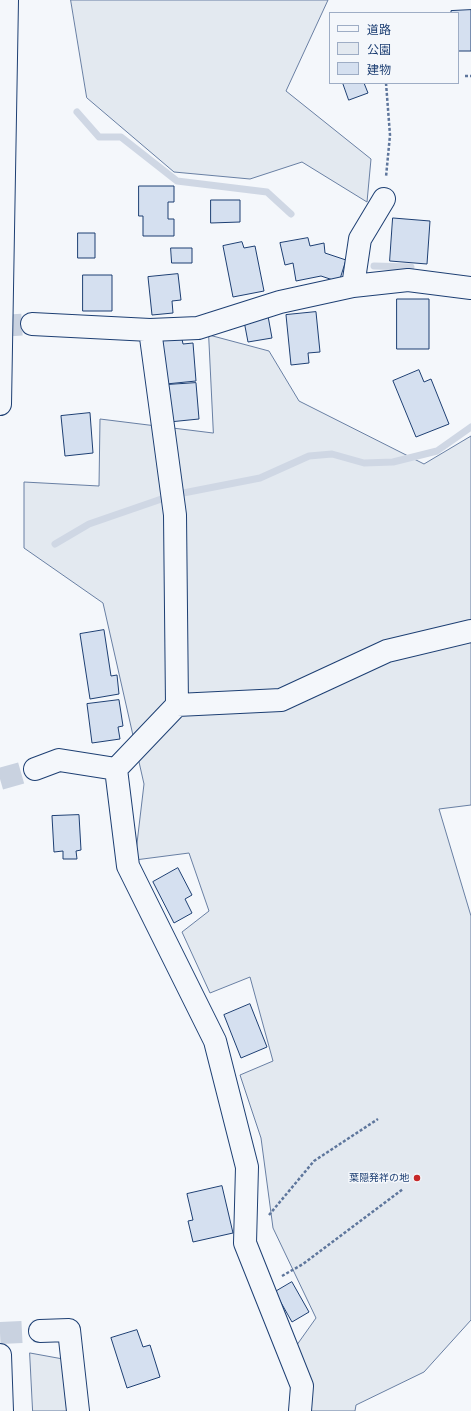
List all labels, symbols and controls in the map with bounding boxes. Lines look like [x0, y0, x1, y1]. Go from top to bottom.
legend [329, 12, 459, 84]
text: 道路 [367, 22, 391, 37]
text: 公園 [367, 42, 391, 57]
text: 建物 [367, 62, 391, 77]
place label: 葉隠発祥の地 [349, 1172, 409, 1184]
marker: 葉隠発祥の地 [412, 1173, 422, 1183]

